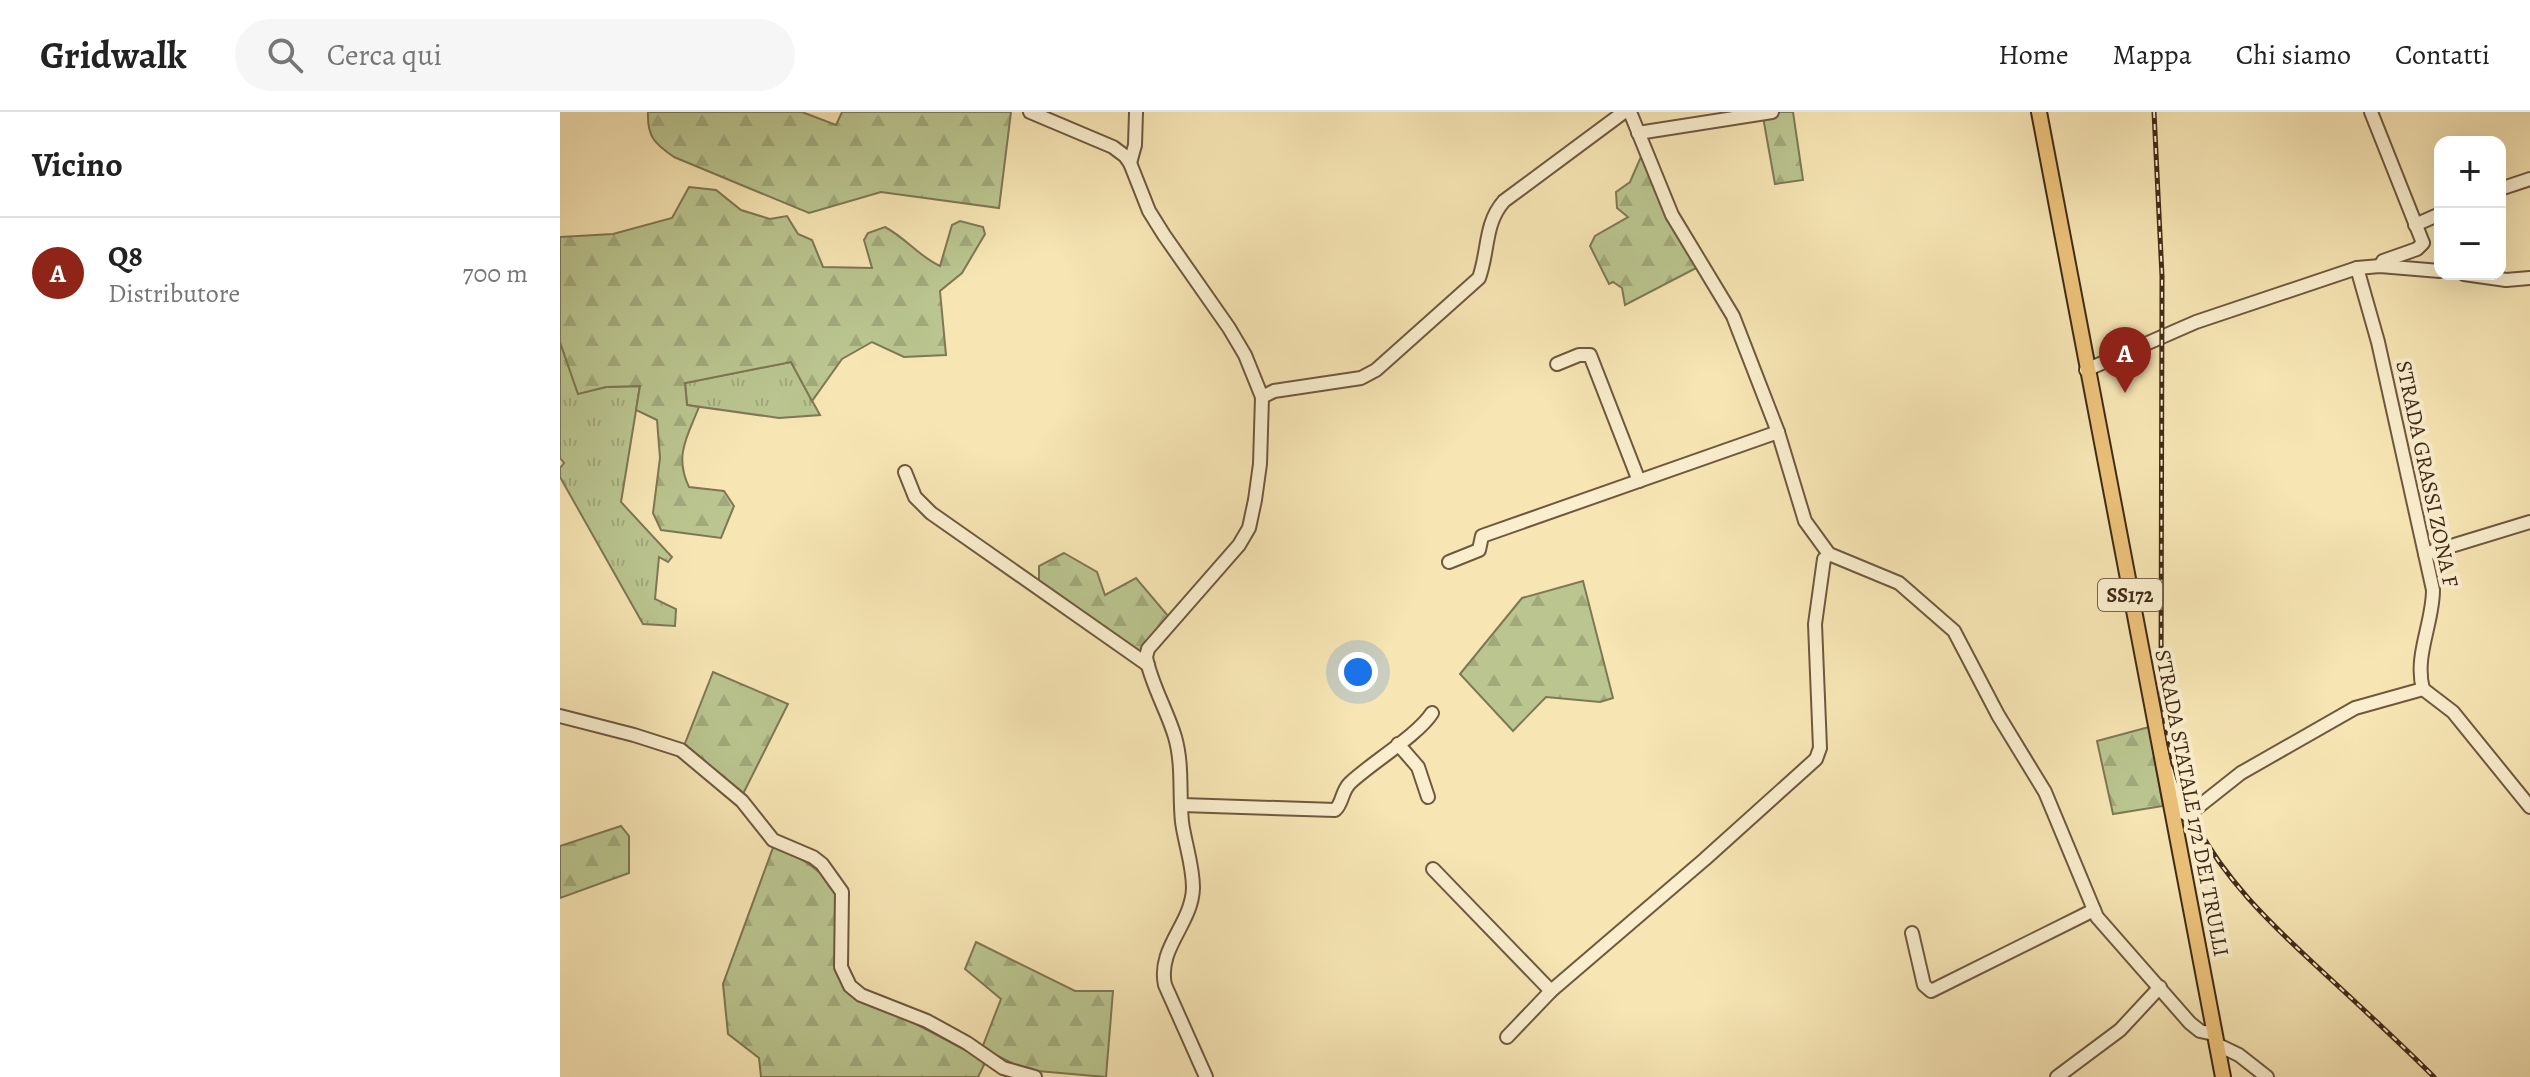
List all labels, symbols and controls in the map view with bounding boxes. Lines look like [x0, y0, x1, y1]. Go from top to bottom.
search box [235, 19, 795, 91]
text: Gridwalk [40, 29, 187, 81]
icon: search [263, 33, 307, 77]
text: Cerca qui [327, 35, 442, 75]
text: Home [1998, 36, 2069, 74]
text: Mappa [2113, 36, 2192, 74]
text: Chi siamo [2236, 36, 2351, 74]
text: Contatti [2395, 36, 2490, 74]
map controls [2434, 136, 2506, 280]
button: + [2434, 136, 2506, 208]
text: Vicino [32, 141, 123, 188]
button: − [2434, 208, 2506, 280]
text: Q8 [108, 236, 143, 276]
text: A [50, 256, 66, 291]
text: 700 m [463, 256, 528, 291]
text: Distributore [108, 276, 240, 311]
pin: A [2099, 327, 2151, 393]
street label: STRADA GRASSI ZONA F [2388, 358, 2466, 590]
road number: SS172 [2098, 579, 2162, 611]
street label: STRADA STATALE 172 DEI TRULLI [2148, 647, 2236, 959]
your location [1338, 652, 1378, 692]

